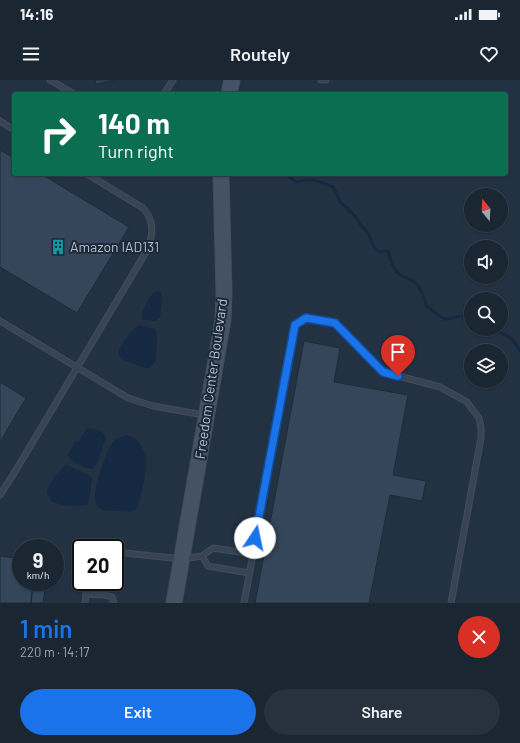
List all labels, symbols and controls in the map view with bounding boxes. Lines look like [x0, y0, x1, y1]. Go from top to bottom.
text: 14:16 [20, 5, 53, 23]
icon: menu [20, 43, 42, 65]
text: Routely [230, 43, 290, 65]
icon: heart [478, 43, 500, 65]
text: 140 m [98, 106, 170, 140]
icon: right [32, 108, 84, 160]
text: Turn right [98, 140, 174, 162]
north arrow [464, 188, 508, 232]
map controls [464, 188, 508, 388]
building icon: Amazon IAD131 [49, 238, 67, 256]
place label: Amazon IAD131 [70, 238, 159, 255]
button: sound [464, 240, 508, 284]
button: search [464, 292, 508, 336]
street label: Freedom Center Boulevard [191, 298, 230, 460]
pin [381, 335, 415, 376]
icon: arrive [387, 341, 409, 363]
button: layers [464, 344, 508, 388]
position arrow [234, 517, 276, 559]
speed limit sign: 20 [72, 539, 124, 591]
text: 9 [33, 548, 43, 572]
text: km/h [27, 569, 49, 581]
text: 1 min [20, 614, 72, 643]
button: close [458, 616, 500, 658]
text: 220 m · 14:17 [20, 644, 89, 660]
button: Exit [20, 689, 256, 735]
button: Share [264, 689, 500, 735]

